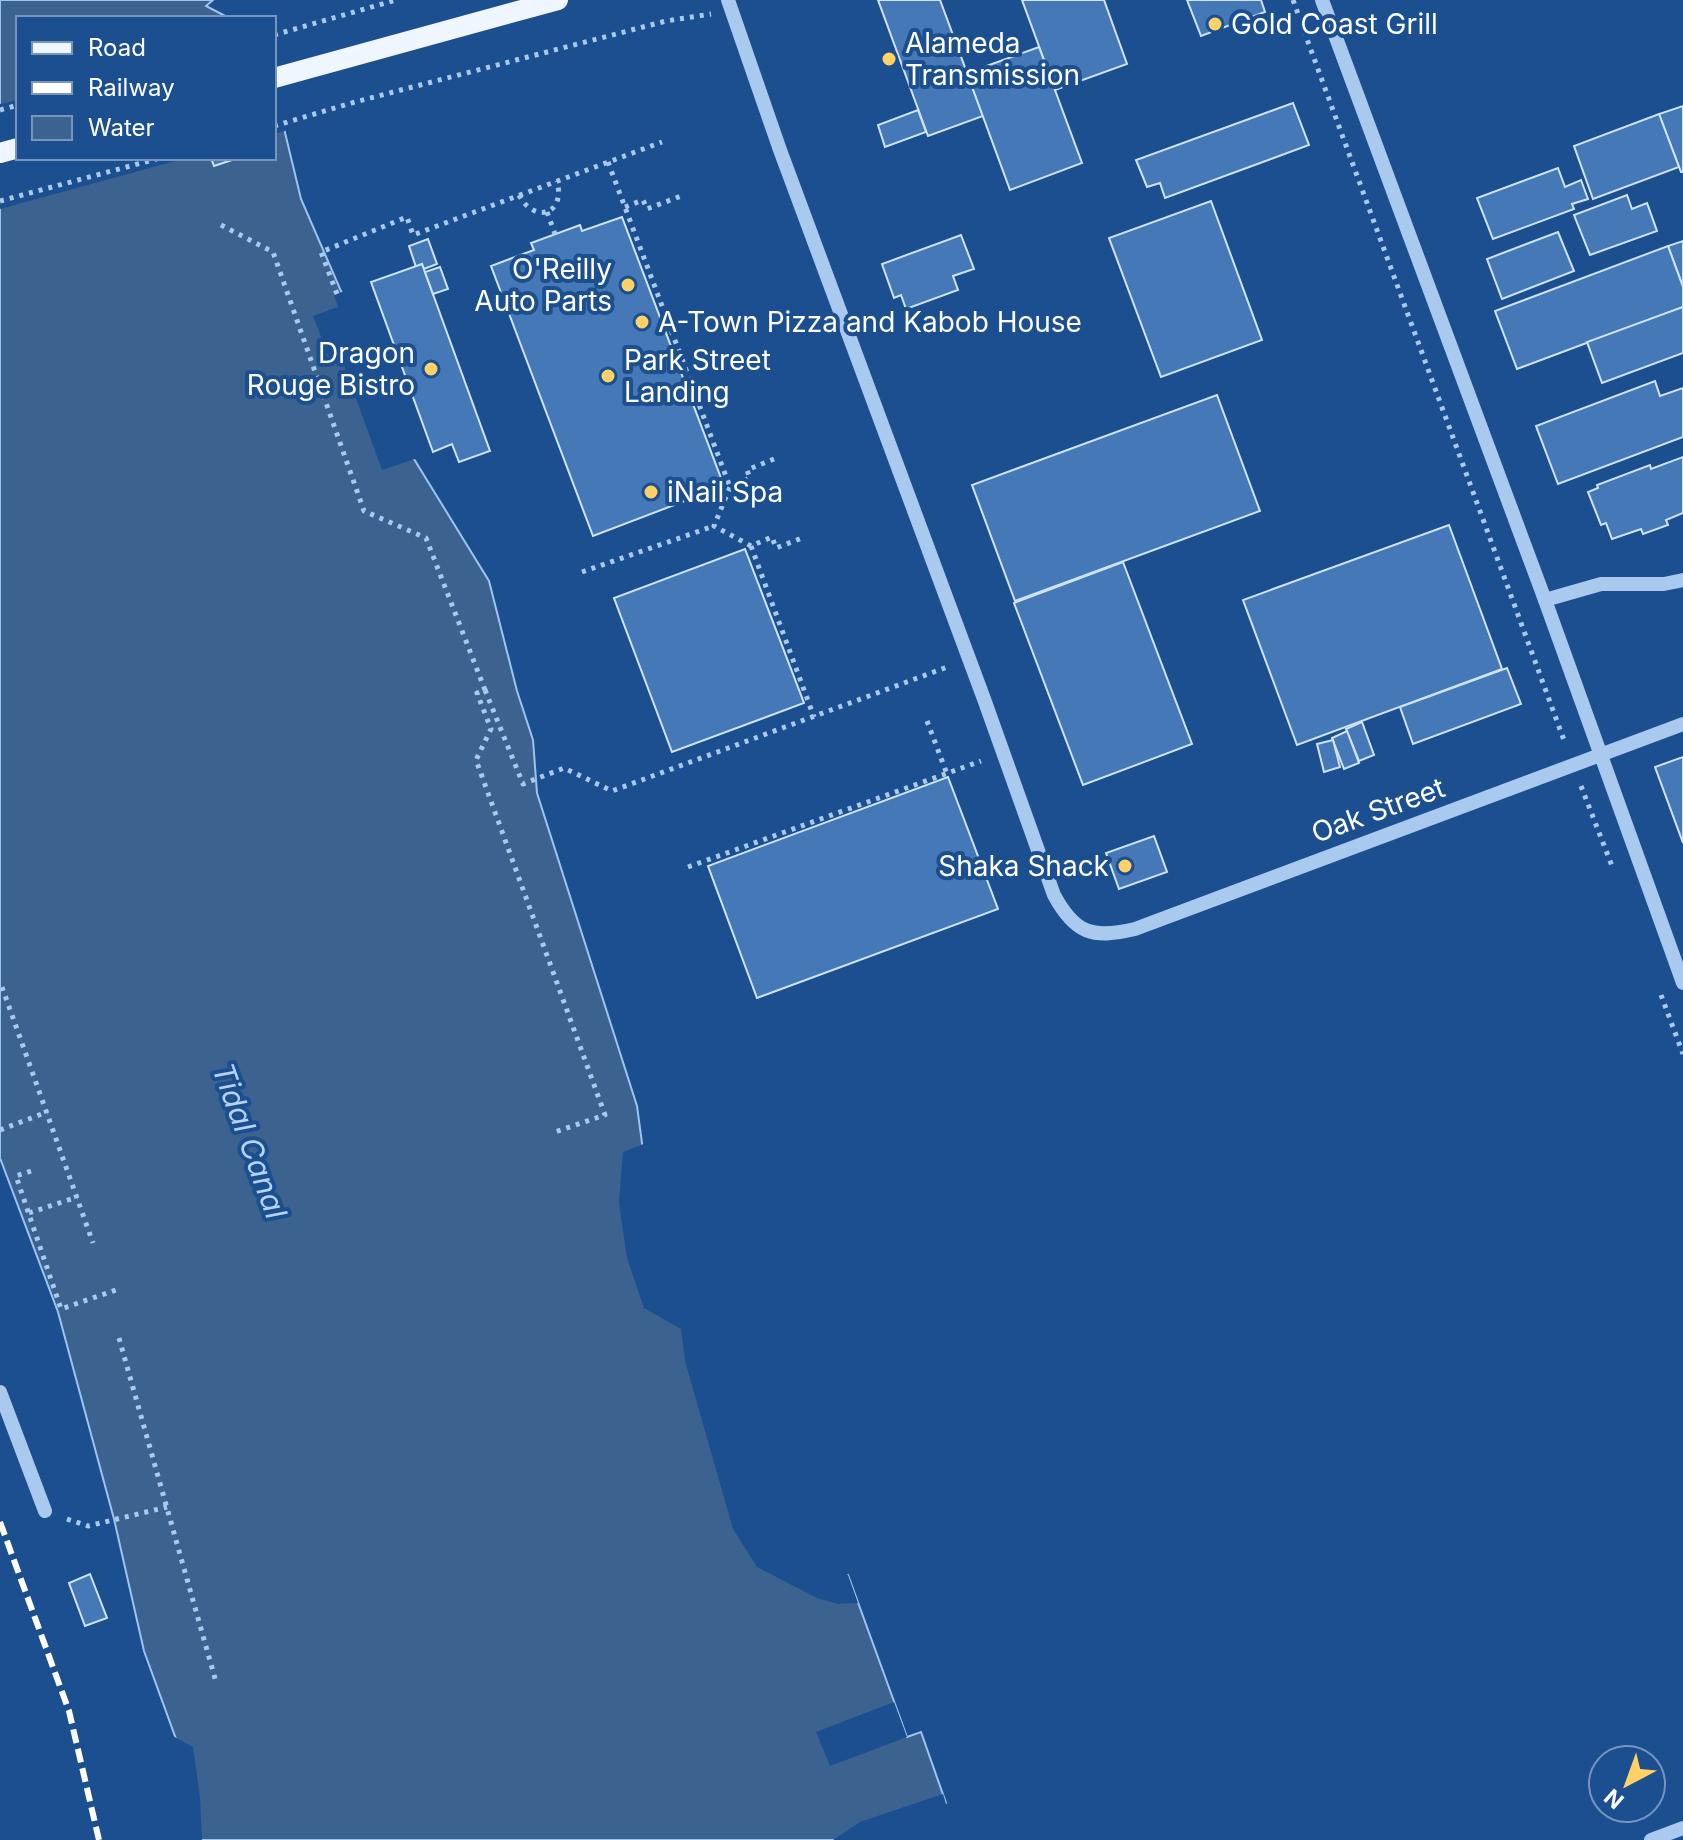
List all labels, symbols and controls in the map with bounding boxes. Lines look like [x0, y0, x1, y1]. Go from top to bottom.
place label: Gold Coast Grill [1231, 7, 1438, 41]
marker: Gold Coast Grill [1206, 15, 1224, 33]
legend [16, 16, 276, 160]
place label: Alameda Transmission [905, 26, 1080, 92]
text: Road [88, 33, 146, 62]
marker: Alameda Transmission [880, 50, 898, 68]
text: Railway [88, 73, 175, 102]
text: Water [88, 113, 155, 142]
place label: O'Reilly Auto Parts [474, 252, 612, 318]
marker: O'Reilly Auto Parts [619, 276, 637, 294]
place label: A-Town Pizza and Kabob House [658, 305, 1082, 339]
marker: A-Town Pizza and Kabob House [633, 313, 651, 331]
place label: Dragon Rouge Bistro [247, 336, 415, 402]
place label: Park Street Landing [624, 343, 771, 409]
marker: Dragon Rouge Bistro [422, 360, 440, 378]
marker: Park Street Landing [599, 367, 617, 385]
place label: iNail Spa [667, 475, 783, 509]
marker: iNail Spa [642, 483, 660, 501]
street label: Oak Street [1307, 770, 1449, 850]
place label: Shaka Shack [938, 849, 1109, 883]
marker: Shaka Shack [1116, 857, 1134, 875]
water label: Tidal Canal [205, 1058, 295, 1224]
north arrow [1587, 1744, 1667, 1824]
text: N [1599, 1784, 1629, 1814]

